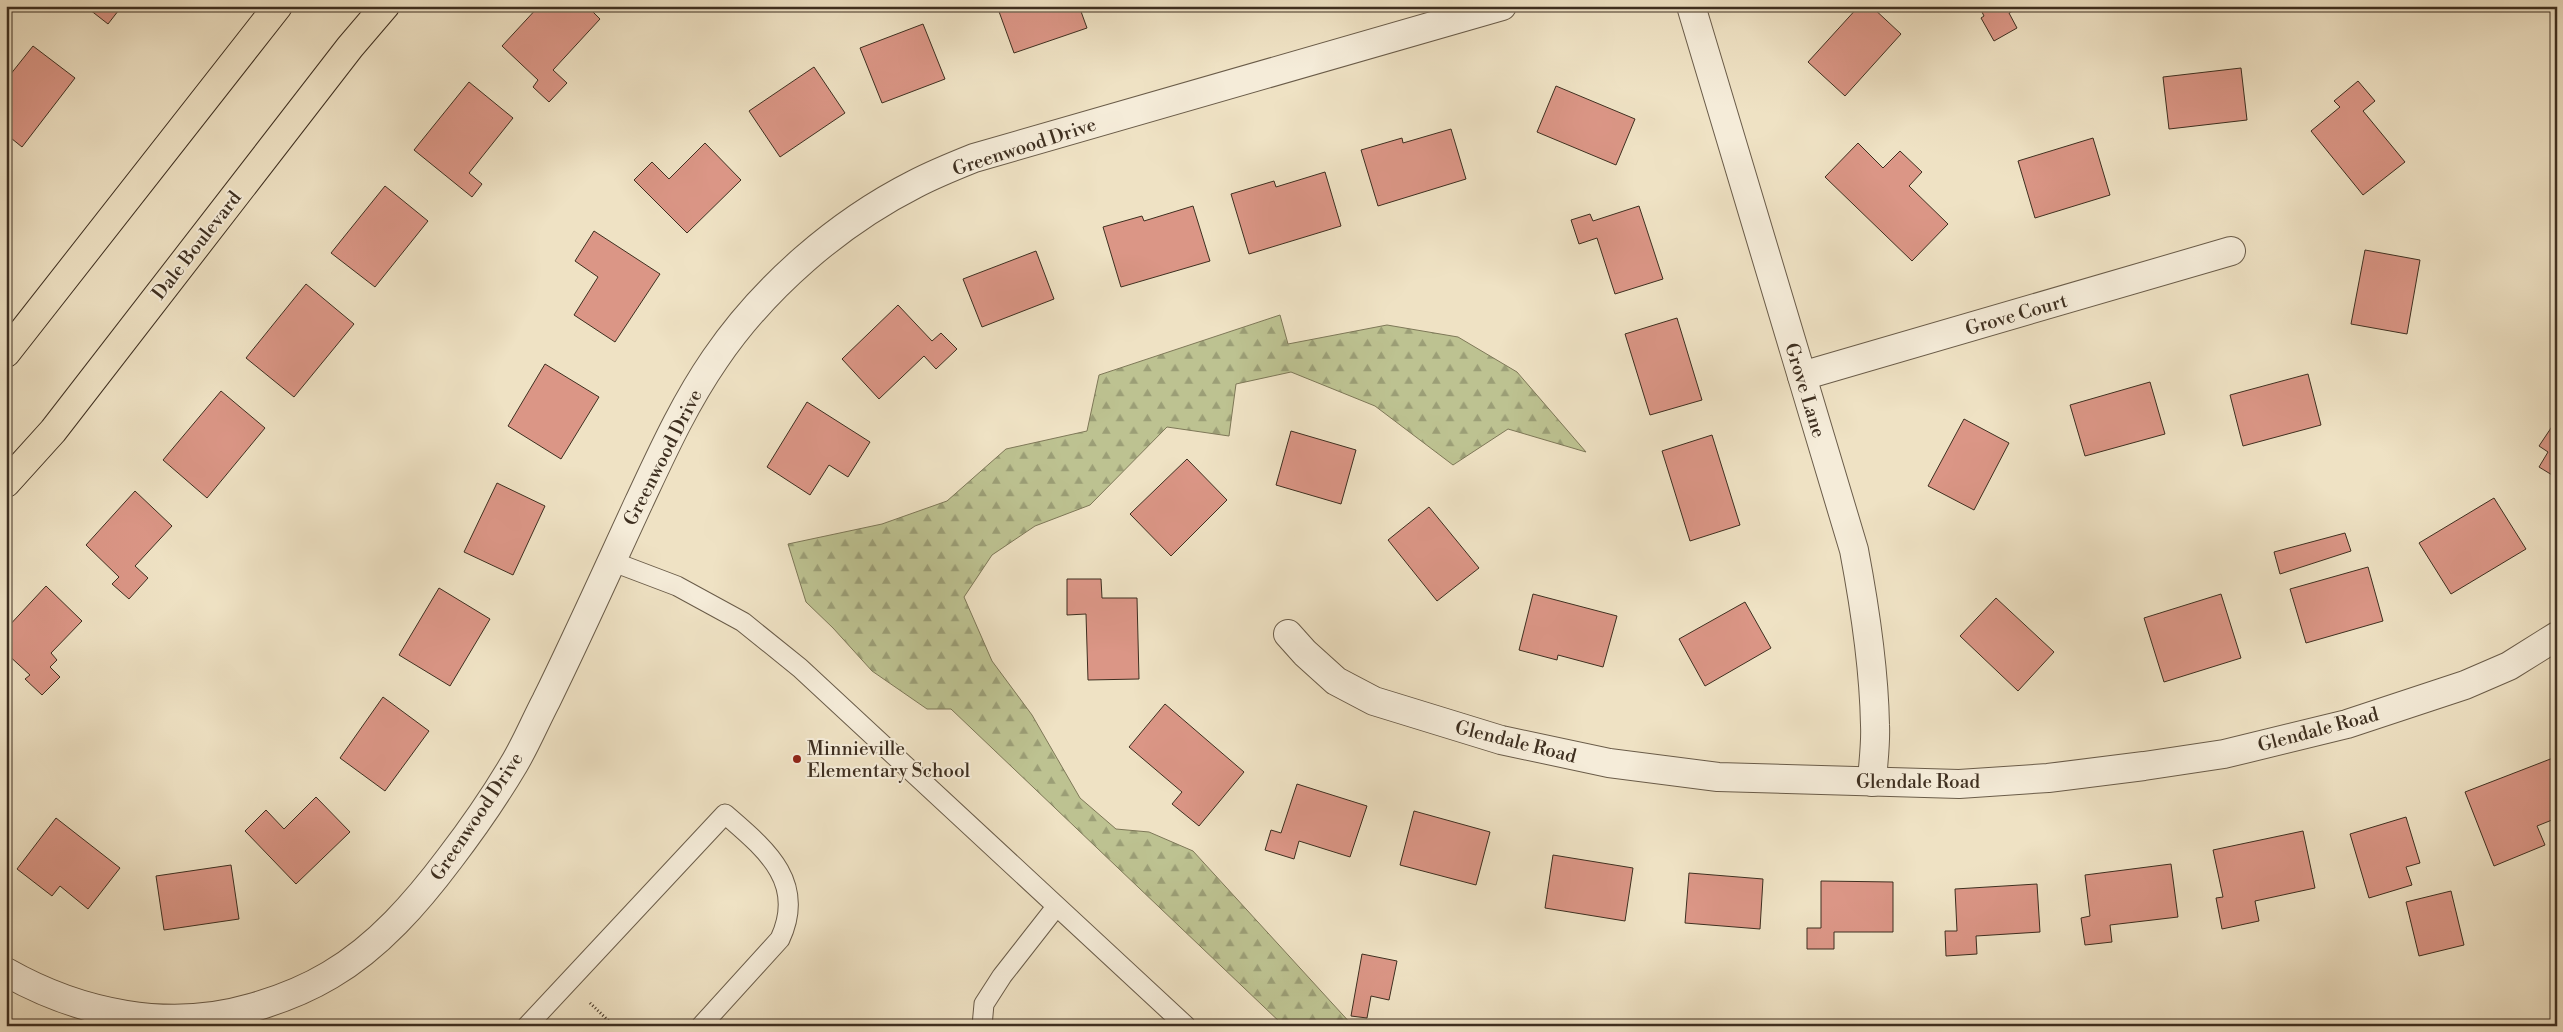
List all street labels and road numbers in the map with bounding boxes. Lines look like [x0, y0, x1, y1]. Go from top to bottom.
street label: Greenwood Drive [949, 112, 1099, 182]
street label: Dale Boulevard [147, 186, 247, 305]
street label: Grove Court [1963, 289, 2070, 341]
street label: Grove Lane [1779, 340, 1831, 441]
street label: Greenwood Drive [618, 385, 708, 530]
street label: Glendale Road [2255, 702, 2382, 758]
street label: Glendale Road [1453, 715, 1579, 769]
street label: Greenwood Drive [425, 748, 529, 885]
street label: Glendale Road [1856, 770, 1980, 794]

